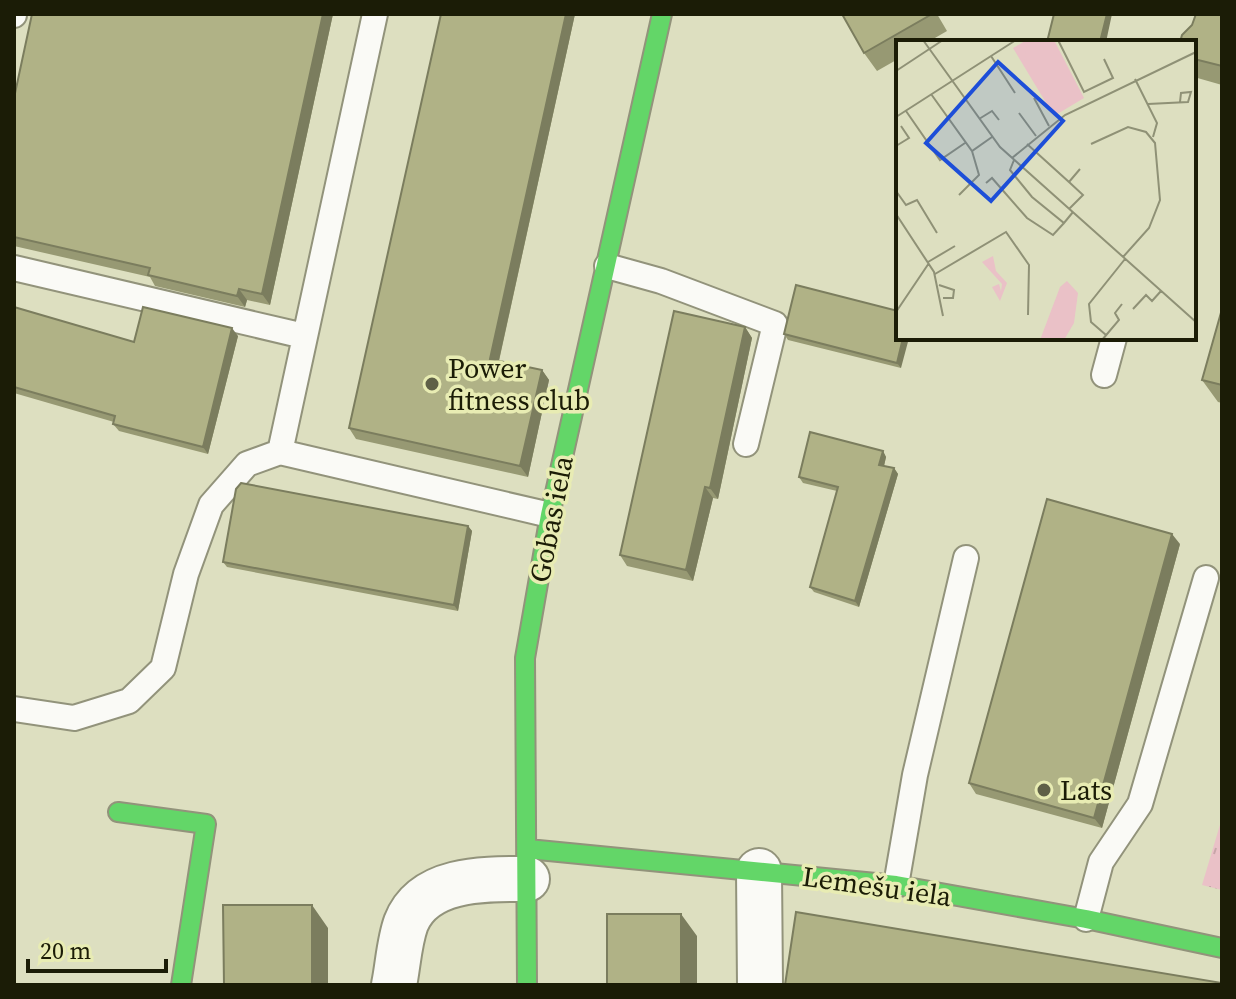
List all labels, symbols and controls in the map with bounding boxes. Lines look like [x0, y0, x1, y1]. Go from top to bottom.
inset map [896, 40, 1196, 340]
place label: Power fitness club [448, 349, 590, 419]
marker: Power fitness club [423, 375, 441, 393]
street label: Gobas iela [520, 452, 582, 585]
place label: Lats [1060, 771, 1112, 809]
marker: Lats [1035, 781, 1053, 799]
street label: Lemešu iela [800, 857, 955, 915]
scale bar [28, 923, 166, 973]
text: 20 m [40, 934, 91, 967]

